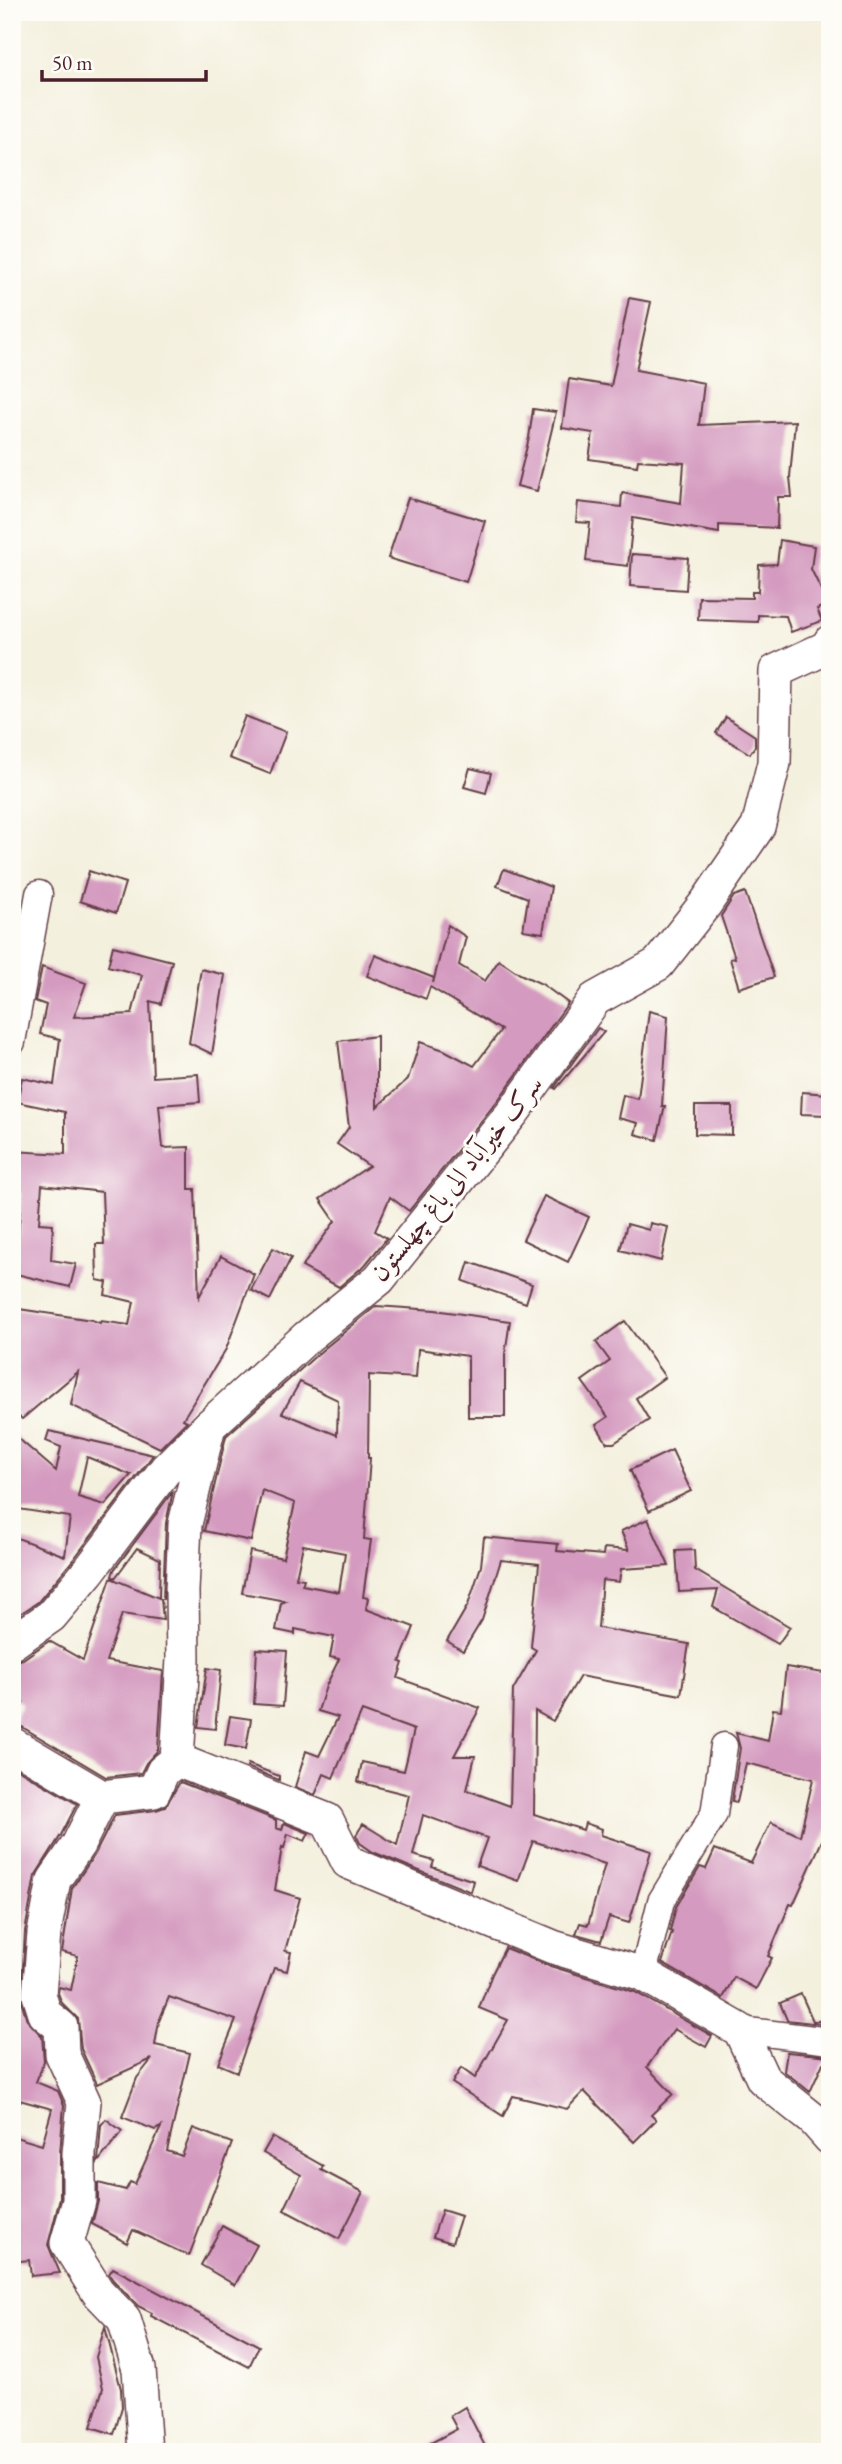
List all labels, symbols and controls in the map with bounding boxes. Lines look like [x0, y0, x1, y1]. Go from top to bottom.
scale bar [42, 38, 206, 82]
text: 50 m [52, 49, 93, 76]
street label: سرک خیرآباد الی باغ چهلستون [362, 1068, 554, 1291]

